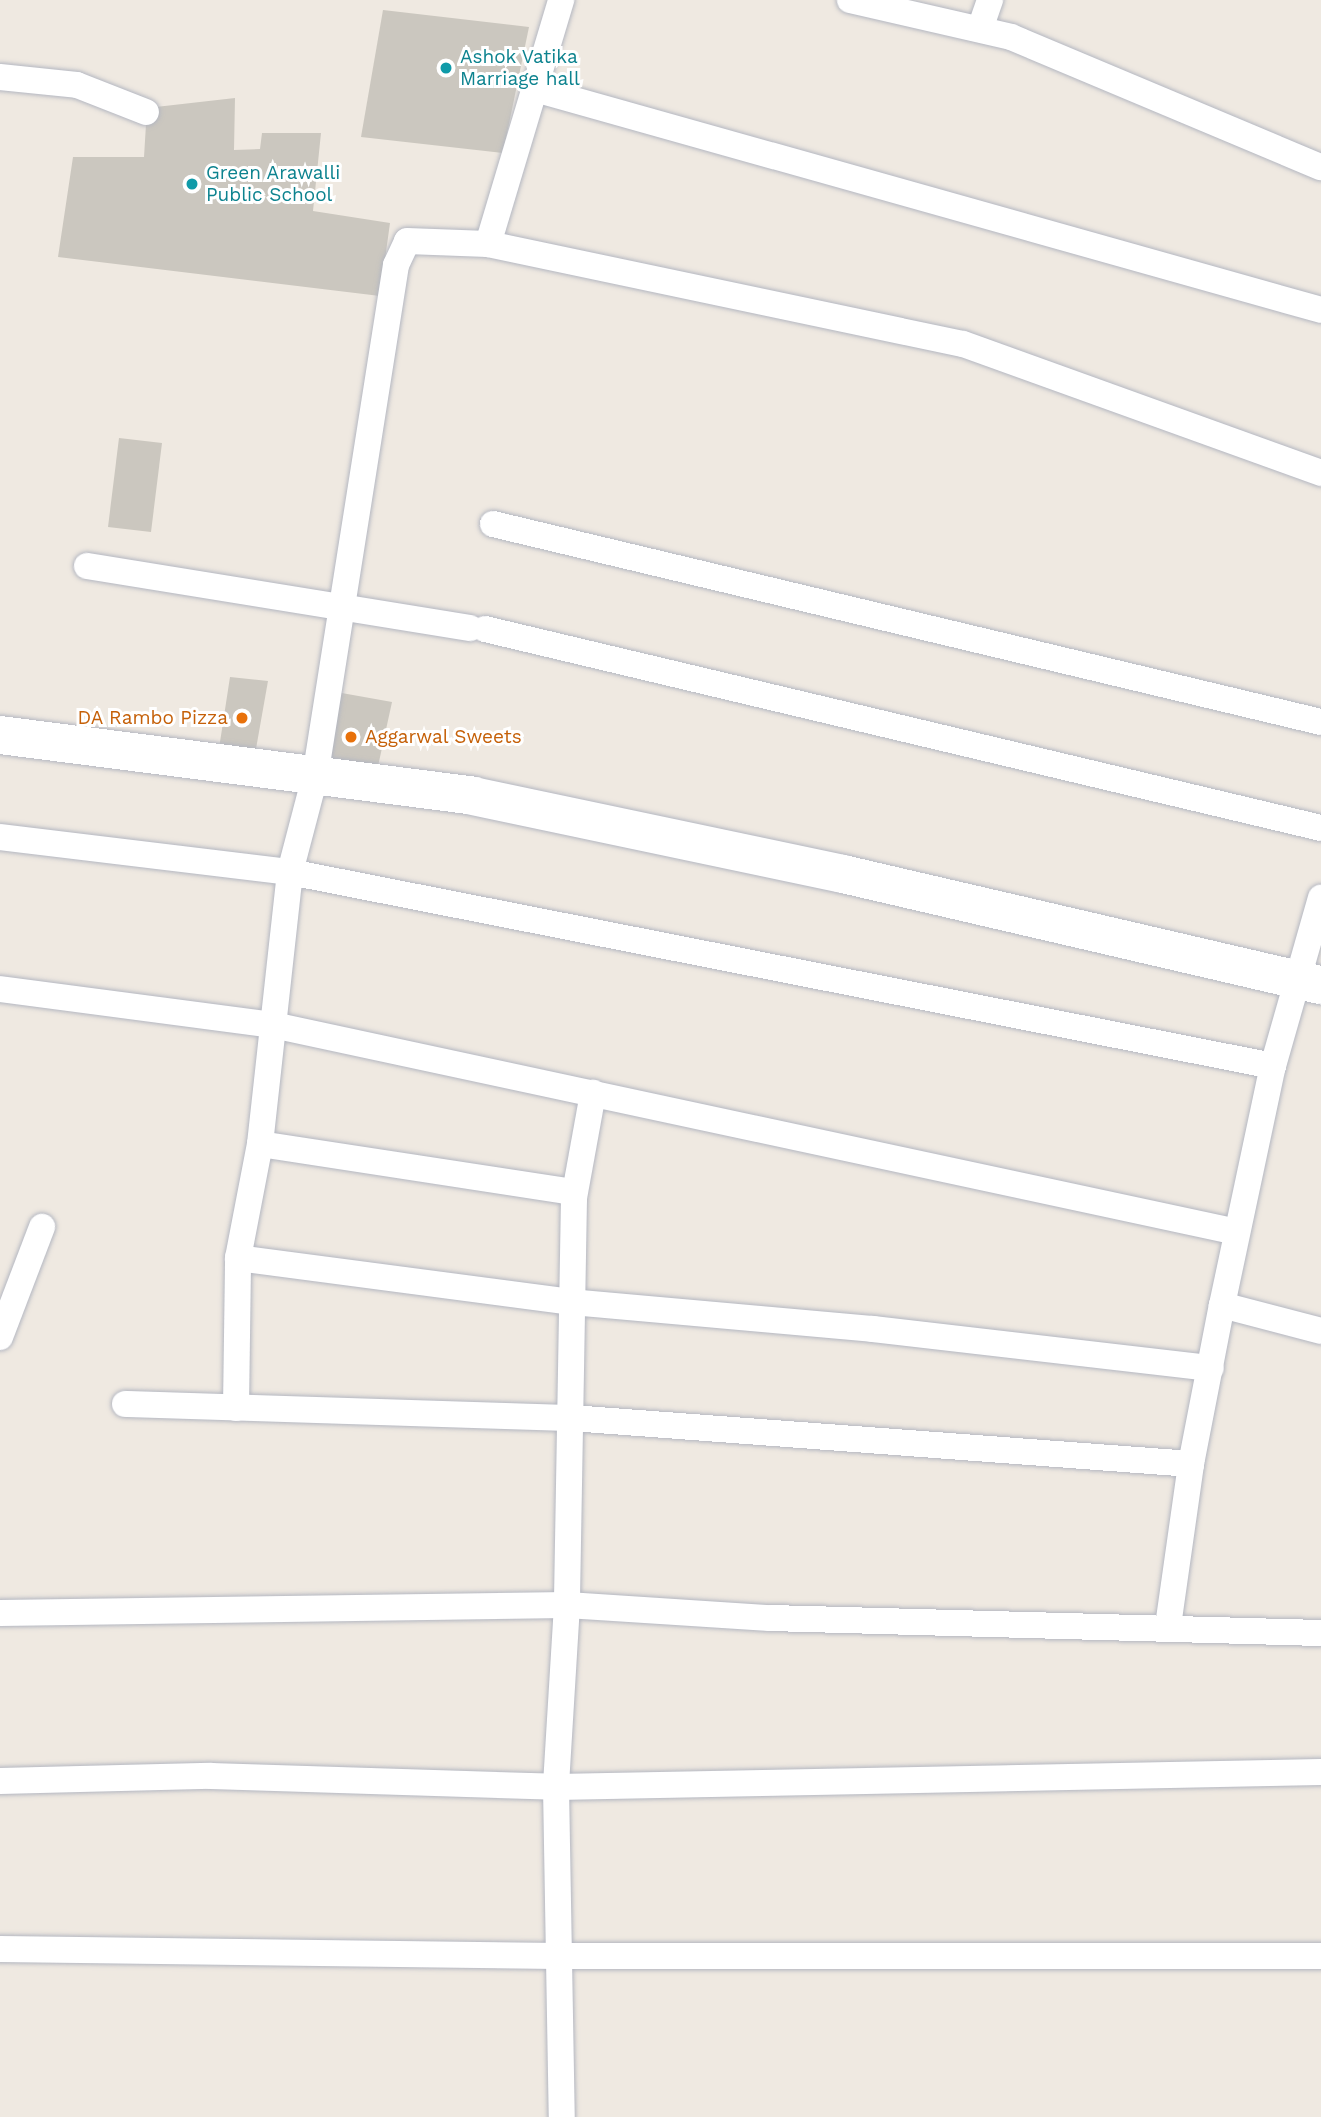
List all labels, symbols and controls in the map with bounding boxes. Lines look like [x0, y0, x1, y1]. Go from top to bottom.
place label: Ashok Vatika Marriage hall [460, 46, 580, 90]
marker: Ashok Vatika Marriage hall [438, 60, 454, 76]
place label: Green Arawalli Public School [206, 162, 341, 206]
marker: Green Arawalli Public School [184, 176, 200, 192]
place label: DA Rambo Pizza [77, 707, 228, 729]
marker: DA Rambo Pizza [234, 710, 250, 726]
place label: Aggarwal Sweets [365, 726, 522, 748]
marker: Aggarwal Sweets [343, 729, 359, 745]

